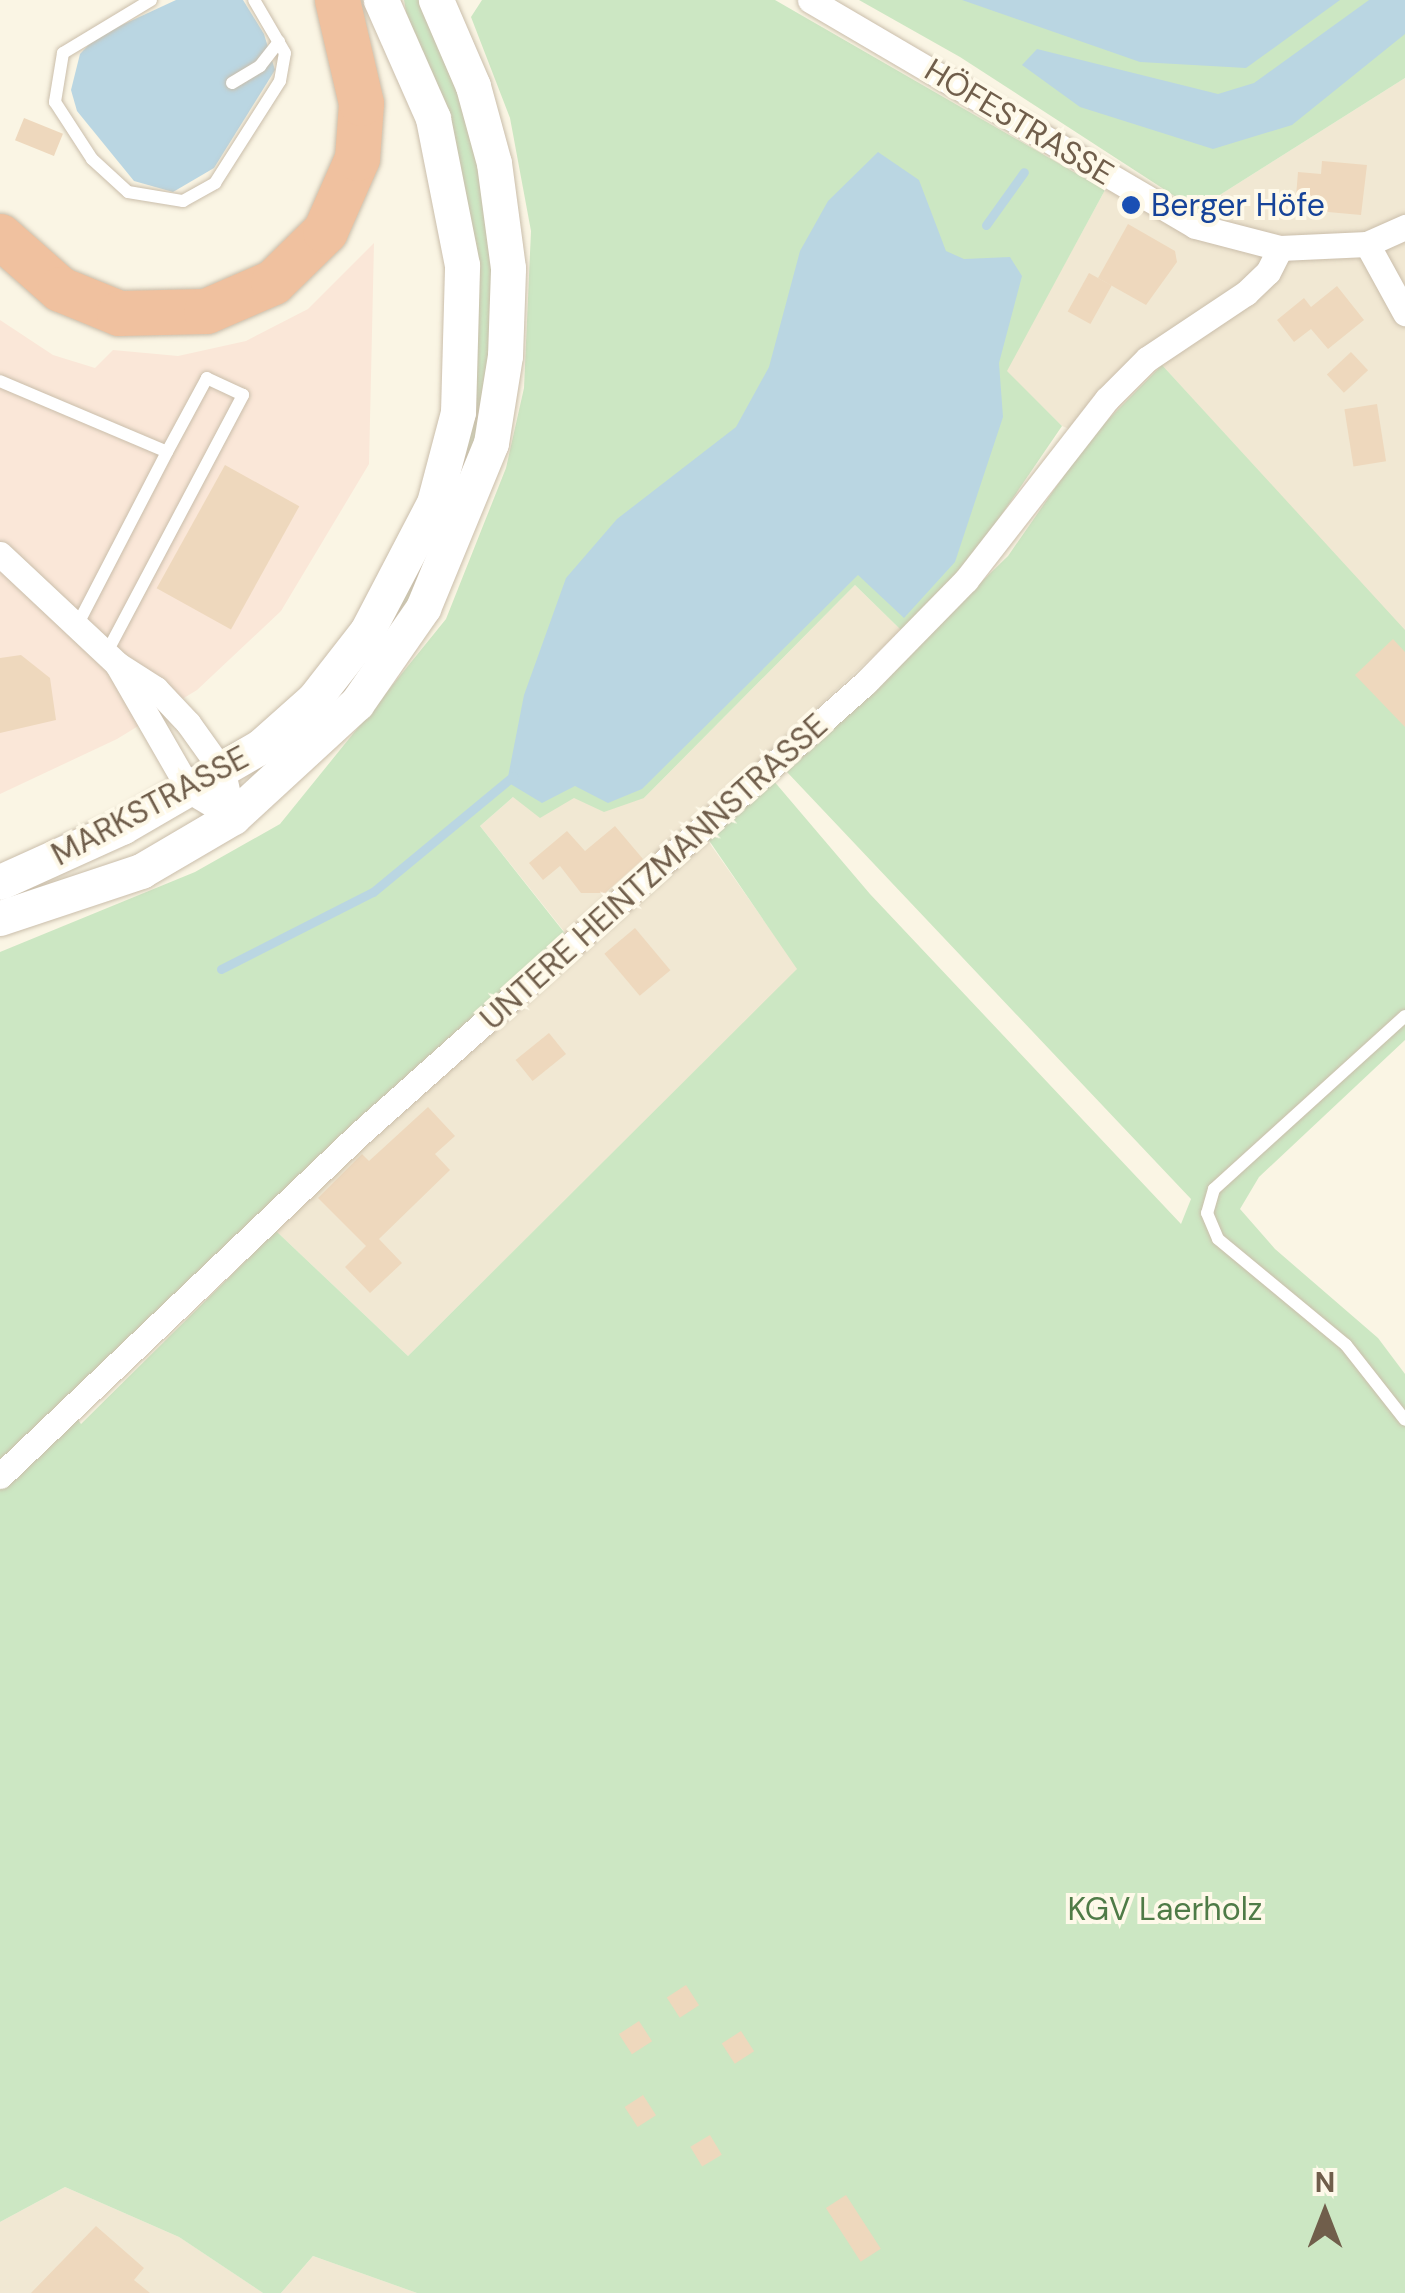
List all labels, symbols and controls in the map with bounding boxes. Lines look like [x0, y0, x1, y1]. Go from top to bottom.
street label: HÖFESTRASSE [918, 51, 1120, 193]
place label: Berger Höfe [1151, 186, 1325, 224]
marker: Berger Höfe [1120, 194, 1142, 216]
street label: UNTERE HEINTZMANNSTRASSE [473, 706, 835, 1038]
street label: MARKSTRASSE [45, 738, 255, 874]
park label: KGV Laerholz [1067, 1890, 1263, 1928]
north arrow [1275, 2163, 1375, 2263]
text: N [1315, 2164, 1335, 2201]

